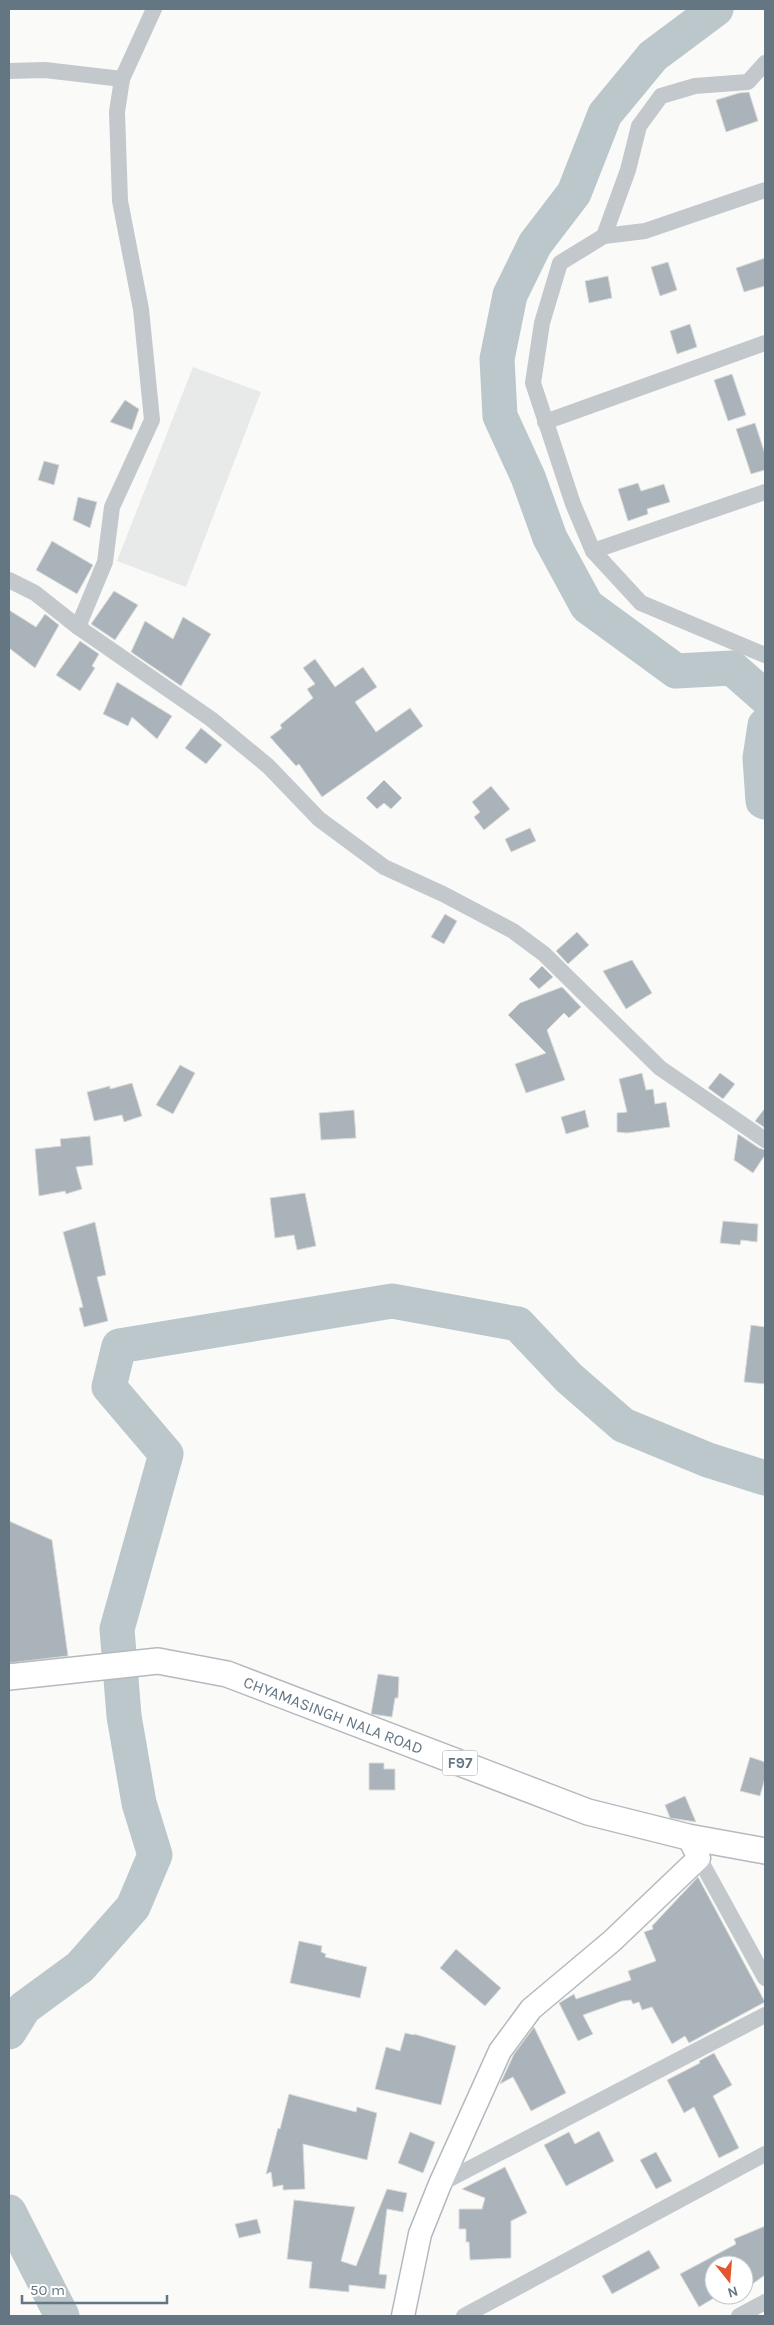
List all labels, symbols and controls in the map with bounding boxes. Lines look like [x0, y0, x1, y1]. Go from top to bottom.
street label: CHYAMASINGH NALA ROAD [241, 1672, 426, 1758]
road number: F97 [442, 1750, 478, 1776]
north arrow [704, 2255, 754, 2305]
scale bar [22, 2272, 168, 2304]
text: 50 m [30, 2281, 65, 2299]
text: N [725, 2282, 740, 2302]

